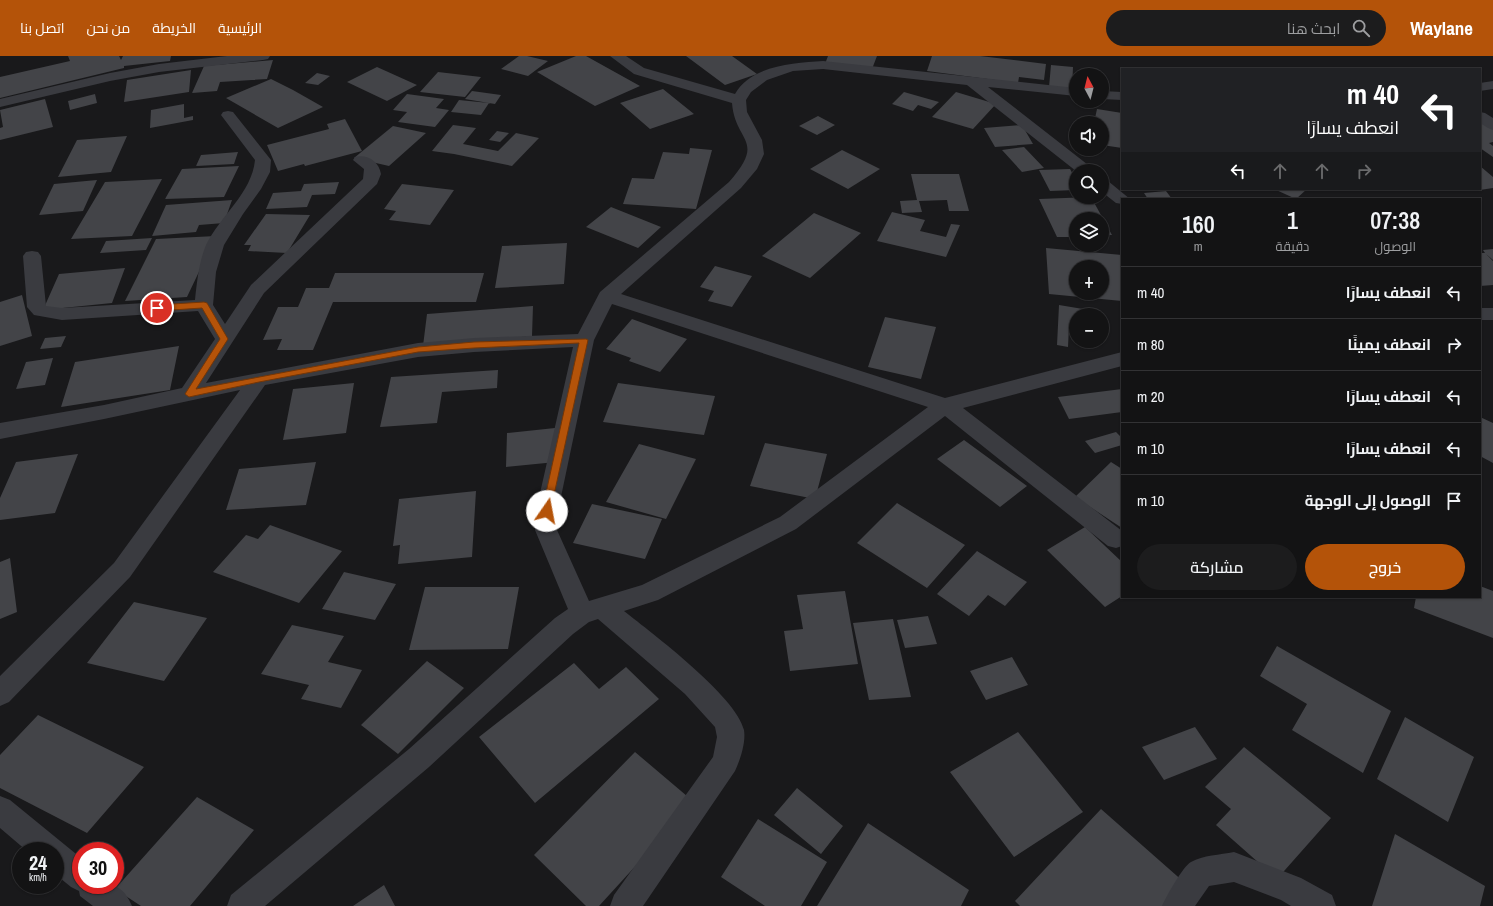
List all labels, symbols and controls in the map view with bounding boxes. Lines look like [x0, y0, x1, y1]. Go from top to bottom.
search box [1106, 10, 1386, 46]
text: Waylane [1410, 15, 1473, 41]
icon: search [1350, 17, 1372, 39]
text: ابحث هنا [1287, 18, 1340, 39]
text: اتصل بنا [20, 19, 64, 37]
text: من نحن [86, 19, 130, 37]
text: الخريطة [152, 19, 196, 37]
text: الرئيسية [218, 19, 262, 37]
north arrow [1069, 68, 1109, 108]
map controls [1069, 68, 1109, 348]
text: 40 m [1347, 75, 1399, 113]
icon: left [1413, 84, 1465, 136]
text: انعطف يسارًا [1306, 115, 1399, 140]
button: sound [1069, 116, 1109, 156]
icon: left [1227, 160, 1249, 182]
icon: ahead [1269, 160, 1291, 182]
icon: ahead [1311, 160, 1333, 182]
icon: right [1353, 160, 1375, 182]
button: search [1069, 164, 1109, 204]
text: 1 [1287, 204, 1298, 236]
text: 07:38 [1370, 204, 1420, 236]
text: 160 [1182, 208, 1215, 240]
button: layers [1069, 212, 1109, 252]
text: m [1194, 238, 1203, 255]
text: دقيقة [1276, 238, 1309, 255]
text: الوصول [1374, 238, 1416, 255]
button: + [1069, 260, 1109, 300]
text: 40 m [1137, 282, 1164, 303]
text: انعطف يسارًا [1346, 282, 1431, 303]
icon: left [1443, 282, 1465, 304]
pin [140, 291, 174, 325]
icon: arrive [146, 297, 168, 319]
button: − [1069, 308, 1109, 348]
text: 80 m [1137, 334, 1164, 355]
text: انعطف يمينًا [1348, 334, 1431, 355]
icon: right [1443, 334, 1465, 356]
text: 20 m [1137, 386, 1164, 407]
text: انعطف يسارًا [1346, 386, 1431, 407]
icon: left [1443, 386, 1465, 408]
text: 10 m [1137, 438, 1164, 459]
text: انعطف يسارًا [1346, 438, 1431, 459]
icon: left [1443, 438, 1465, 460]
position arrow [526, 490, 568, 532]
text: 10 m [1137, 490, 1164, 511]
text: الوصول إلى الوجهة [1305, 490, 1431, 511]
icon: arrive [1443, 490, 1465, 512]
button: مشاركة [1137, 544, 1297, 590]
button: خروج [1305, 544, 1465, 590]
speed limit sign: 30 [72, 842, 124, 894]
text: 24 [29, 849, 47, 876]
text: km/h [29, 871, 47, 884]

